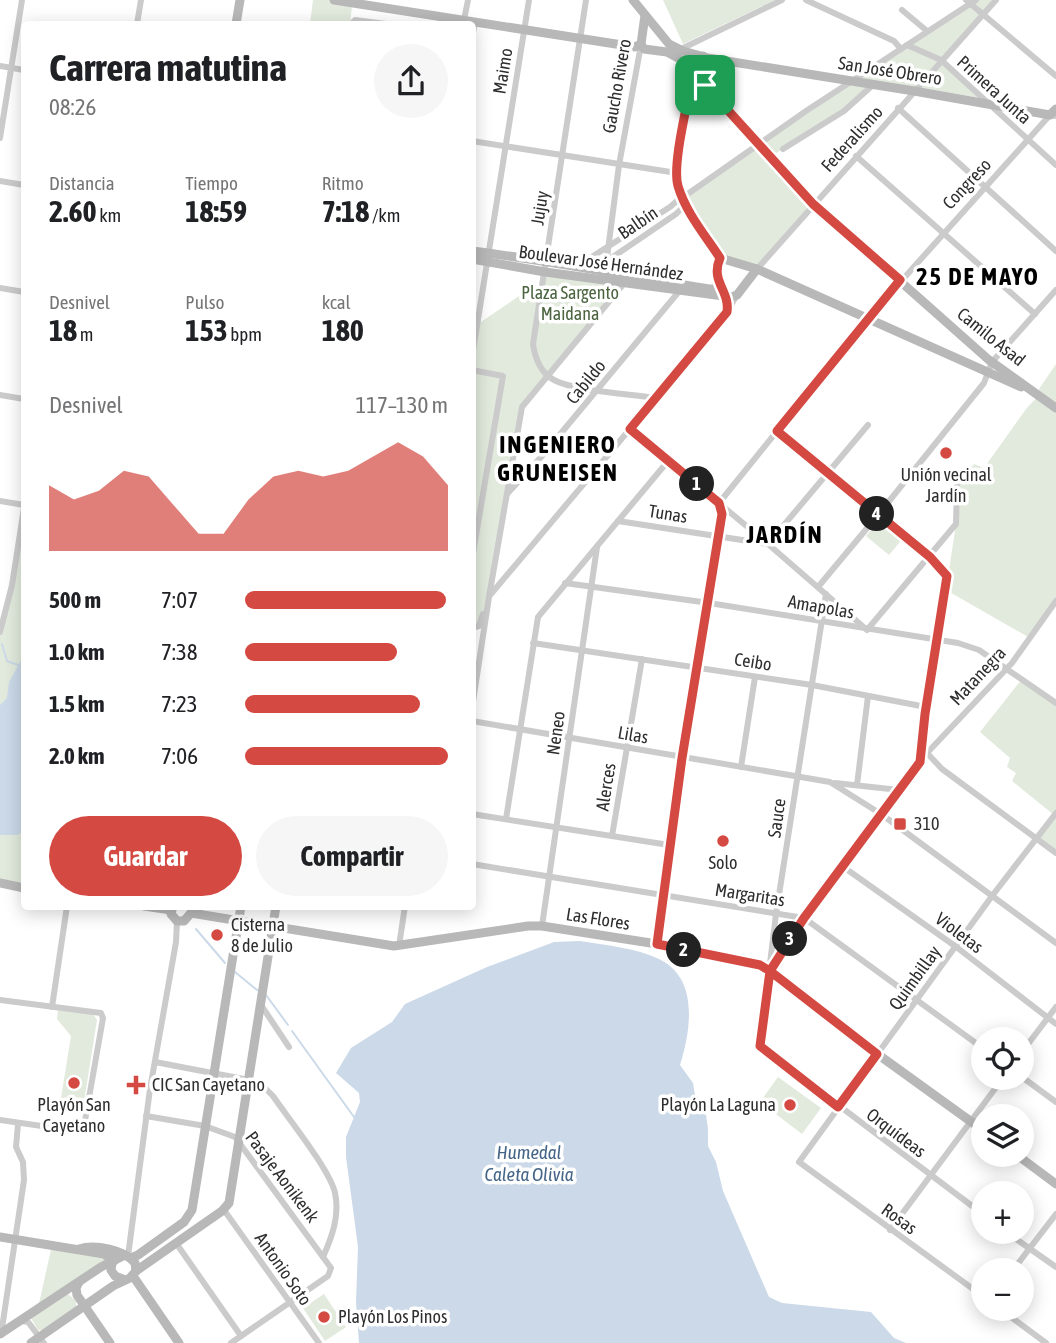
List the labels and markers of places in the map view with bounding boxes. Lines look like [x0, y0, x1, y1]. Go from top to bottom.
pin [675, 55, 735, 115]
marker: Unión vecinal Jardín [938, 445, 954, 461]
place label: Unión vecinal Jardín [900, 464, 992, 506]
pin: 1 [680, 466, 714, 502]
pin: 4 [860, 496, 894, 532]
place label: 310 [914, 813, 939, 834]
marker: 310 [892, 816, 908, 832]
marker: Solo [715, 833, 731, 849]
place label: Solo [708, 852, 738, 873]
place label: Cisterna 8 de Julio [231, 914, 293, 956]
pin: 3 [772, 922, 808, 956]
marker: Cisterna 8 de Julio [209, 927, 225, 943]
pin: 2 [666, 932, 702, 968]
place label: CIC San Cayetano [152, 1074, 265, 1095]
marker: Playón San Cayetano [66, 1075, 82, 1091]
marker: CIC San Cayetano [126, 1075, 146, 1095]
place label: Playón San Cayetano [37, 1094, 111, 1136]
place label: Playón La Laguna [660, 1094, 776, 1115]
marker: Playón La Laguna [782, 1097, 798, 1113]
place label: Playón Los Pinos [338, 1306, 447, 1327]
marker: Playón Los Pinos [316, 1309, 332, 1325]

